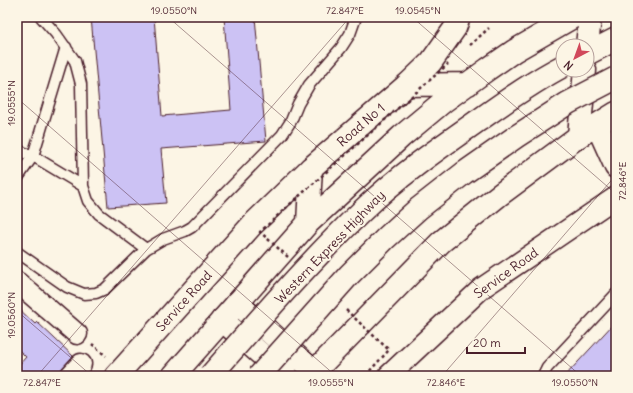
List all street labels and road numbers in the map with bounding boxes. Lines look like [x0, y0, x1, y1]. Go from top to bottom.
street label: Road No 1 [334, 100, 388, 150]
street label: Western Express Highway [271, 187, 389, 307]
street label: Service Road [470, 244, 542, 302]
street label: Service Road [152, 267, 216, 335]

